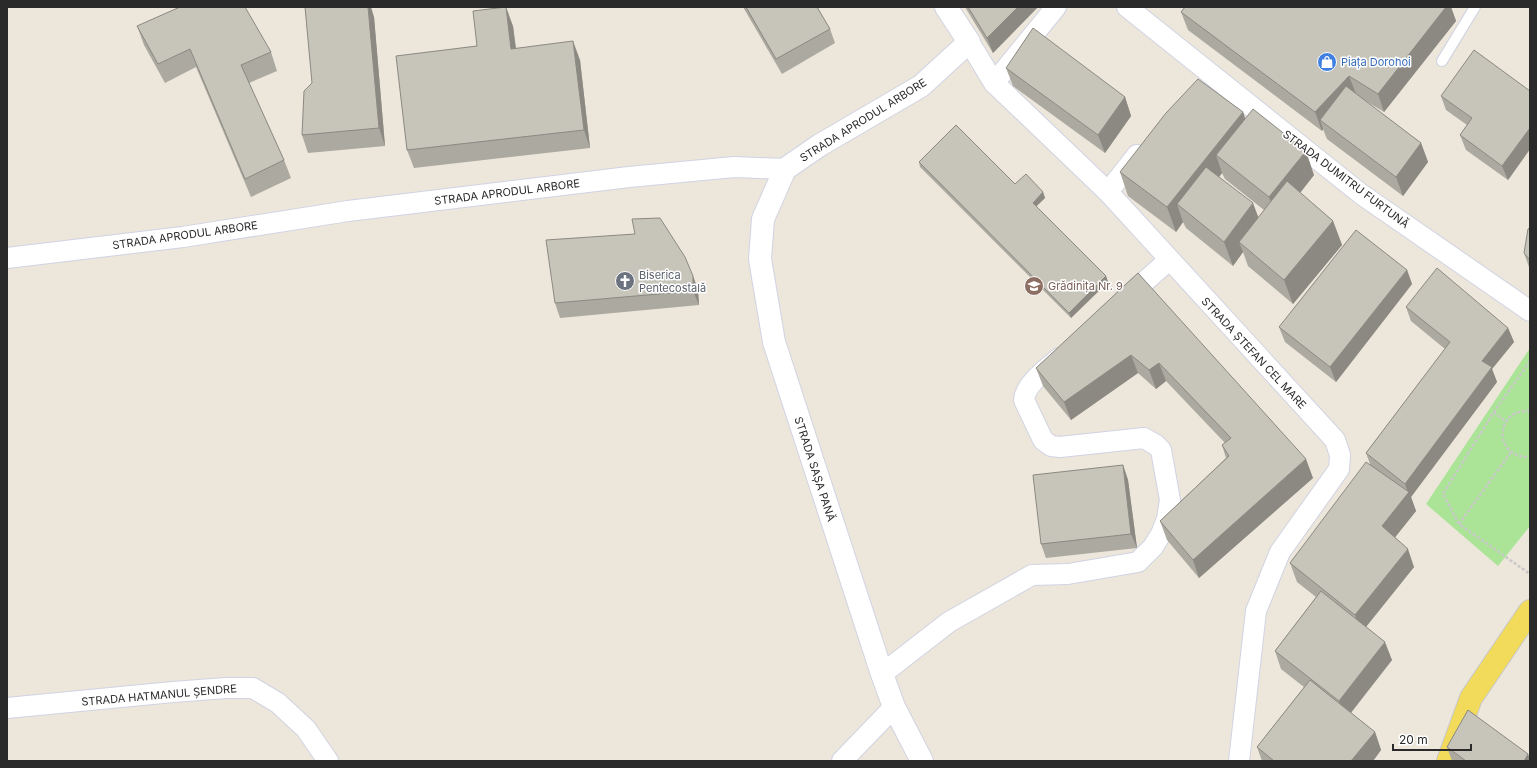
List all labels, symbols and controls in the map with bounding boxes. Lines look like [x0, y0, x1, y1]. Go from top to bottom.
shop icon: Piața Dorohoi [1316, 51, 1338, 73]
place label: Piața Dorohoi [1341, 55, 1411, 69]
street label: STRADA APRODUL ARBORE [797, 75, 929, 165]
street label: STRADA DUMITRU FURTUNĂ [1280, 127, 1412, 231]
street label: STRADA APRODUL ARBORE [433, 176, 581, 208]
street label: STRADA APRODUL ARBORE [111, 218, 259, 252]
place label: Biserica Pentecostală [639, 268, 706, 295]
church icon: Biserica Pentecostală [614, 270, 636, 292]
school or university icon: Grădinița Nr. 9 [1023, 275, 1045, 297]
place label: Grădinița Nr. 9 [1048, 279, 1123, 293]
street label: STRADA ȘTEFAN CEL MARE [1199, 294, 1309, 412]
street label: STRADA SAȘA PANĂ [791, 415, 839, 523]
street label: STRADA HATMANUL ȘENDRE [81, 681, 237, 709]
scale bar [1393, 726, 1471, 752]
text: 20 m [1399, 732, 1428, 747]

